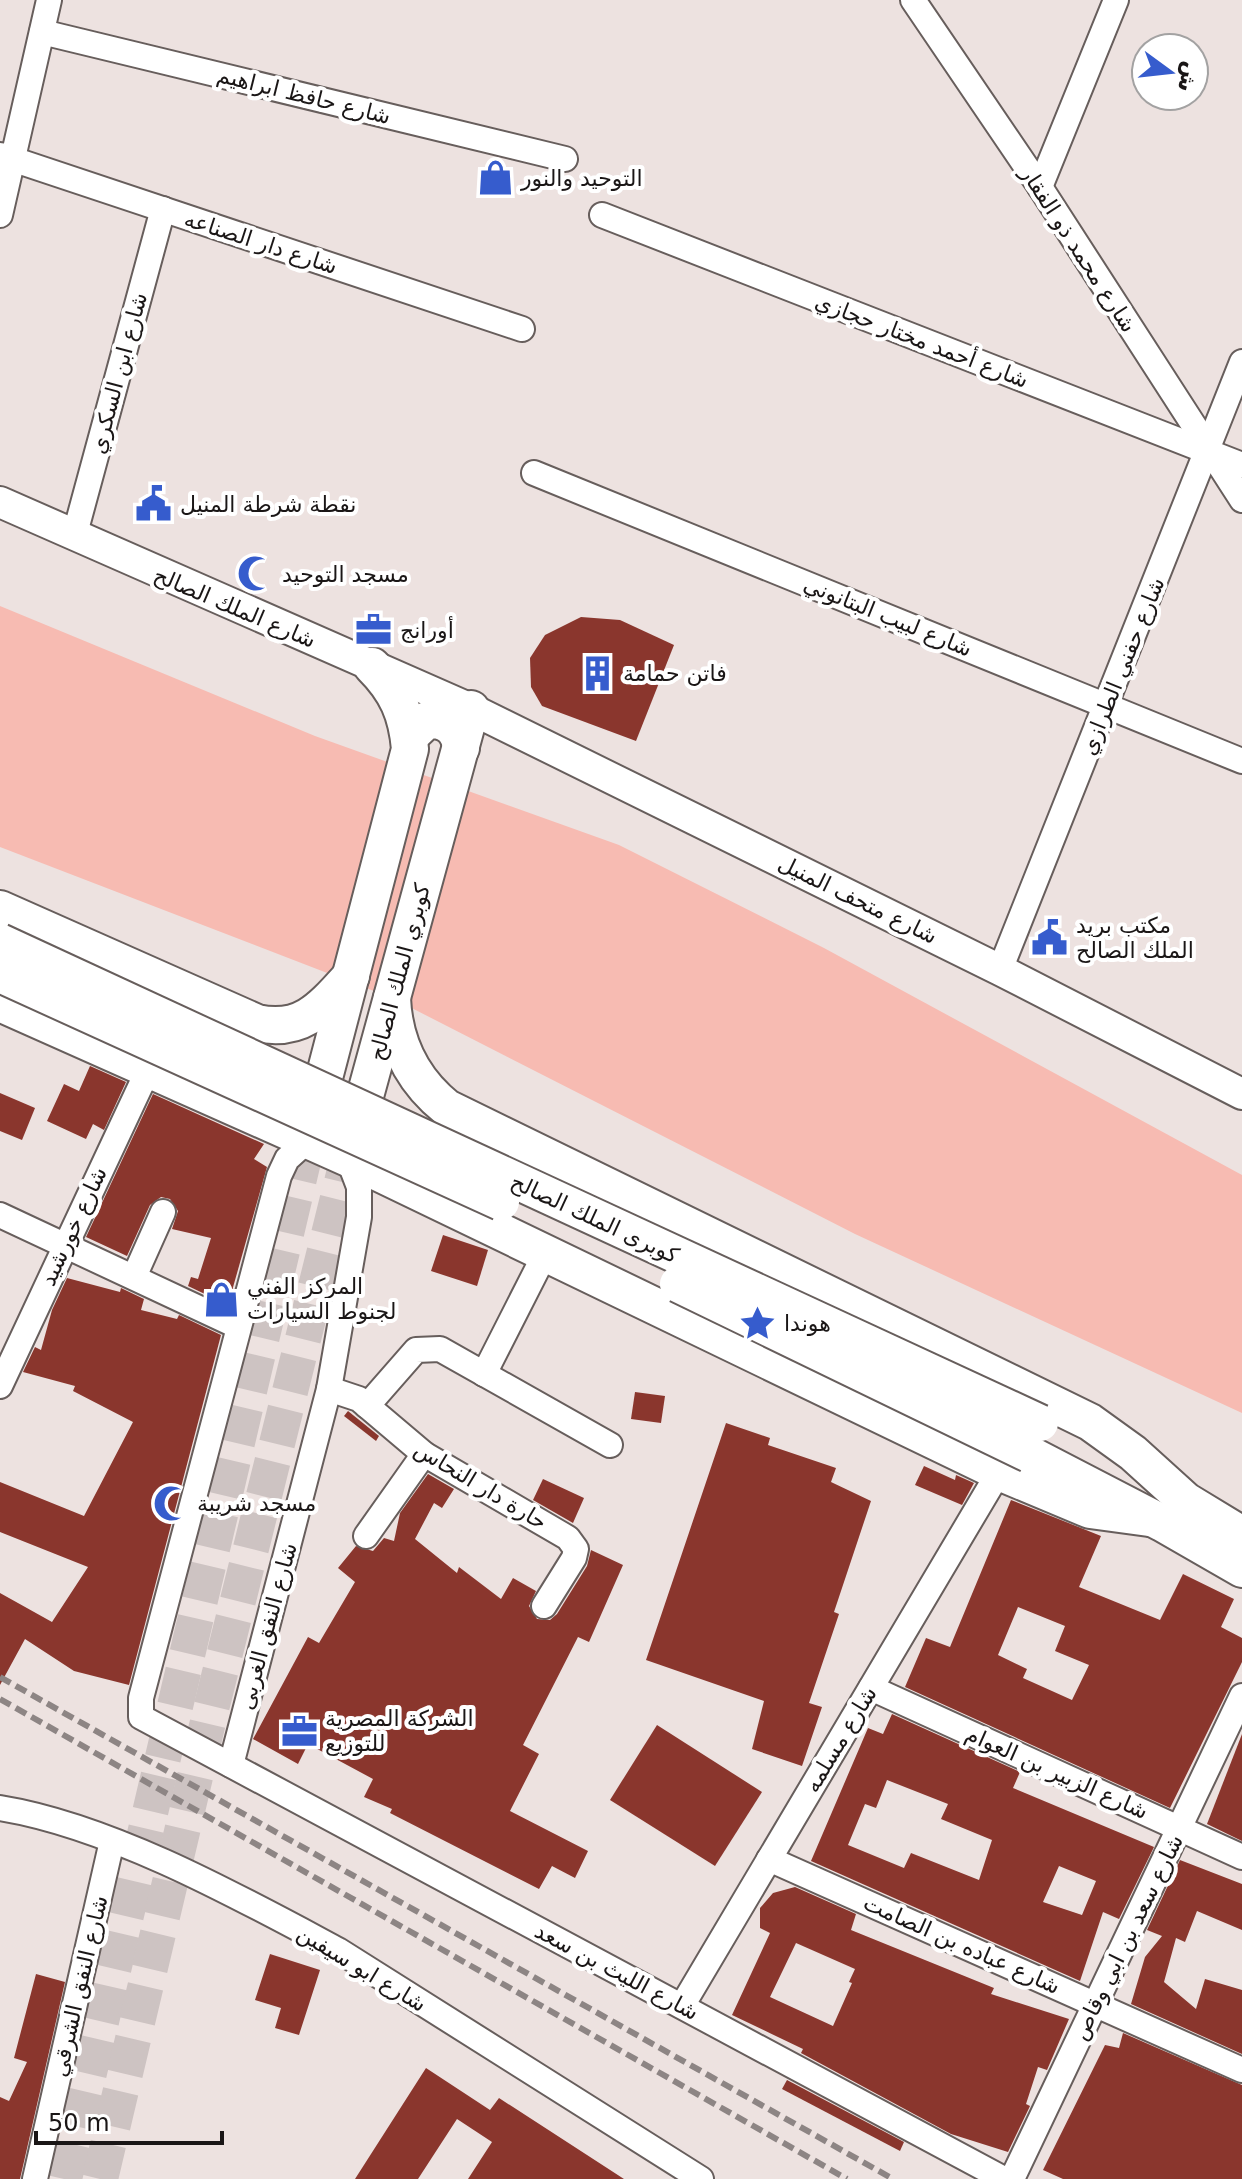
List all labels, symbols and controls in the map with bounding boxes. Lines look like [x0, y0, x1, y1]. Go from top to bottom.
north arrow [1130, 32, 1210, 112]
text: ش [1173, 59, 1205, 95]
street label: شارع حافظ ابراهيم [214, 62, 393, 130]
shop icon: التوحيد والنور [476, 159, 514, 197]
street label: شارع محمد ذو الفقار [1015, 161, 1142, 337]
place label: التوحيد والنور [520, 166, 643, 191]
street label: شارع دار الصناعه [181, 206, 341, 279]
street label: شارع أحمد مختار حجازي [812, 286, 1033, 393]
street label: شارع ابن السكري [85, 290, 152, 456]
public building icon: نقطة شرطة المنيل [135, 485, 173, 523]
place label: نقطة شرطة المنيل [180, 492, 356, 517]
mosque icon: مسجد التوحيد [237, 555, 275, 593]
street label: شارع الملك الصالح [150, 562, 320, 653]
place label: مسجد التوحيد [282, 562, 409, 587]
street label: شارع لبيب البتانوني [800, 571, 976, 663]
street label: شارع حفني الطرازي [1075, 574, 1170, 759]
office icon: أورانج [355, 611, 393, 649]
place label: أورانج [400, 616, 454, 643]
building icon: فاتن حمامة [578, 654, 616, 692]
place label: فاتن حمامة [623, 661, 727, 686]
street label: شارع متحف المنيل [774, 850, 941, 949]
street label: كوبري الملك الصالح [364, 880, 435, 1063]
place label: مكتب بريد الملك الصالح [1076, 913, 1194, 963]
public building icon: مكتب بريد الملك الصالح [1031, 919, 1069, 957]
street label: شارع خورشيد [35, 1163, 112, 1290]
street label: كوبرى الملك الصالح [507, 1169, 683, 1268]
place label: المركز الفني لجنوط السيارات [247, 1274, 396, 1324]
shop icon: المركز الفني لجنوط السيارات [202, 1280, 240, 1318]
place icon: هوندا [739, 1304, 777, 1342]
place label: هوندا [784, 1311, 831, 1336]
street label: حارة دار النحاس [409, 1436, 552, 1536]
mosque icon: مسجد شريبة [152, 1484, 190, 1522]
place label: مسجد شريبة [197, 1491, 316, 1516]
street label: شارع النفق الغربى [233, 1540, 303, 1713]
street label: شارع مسلمه [799, 1682, 882, 1797]
place label: الشركة المصرية للتوزيع [325, 1706, 474, 1756]
office icon: الشركة المصرية للتوزيع [280, 1712, 318, 1750]
street label: شارع الزبير بن العوام [962, 1721, 1152, 1824]
street label: شارع سعد بن ابي وقاص [1067, 1830, 1189, 2044]
street label: شارع عباده بن الصامت [860, 1890, 1064, 1999]
street label: شارع النفق الشرقي [46, 1893, 113, 2079]
street label: شارع الليث بن سعد [531, 1918, 703, 2025]
street label: شارع ابو سيفين [293, 1920, 431, 2017]
scale bar [36, 2095, 222, 2145]
text: 50 m [48, 2109, 110, 2137]

